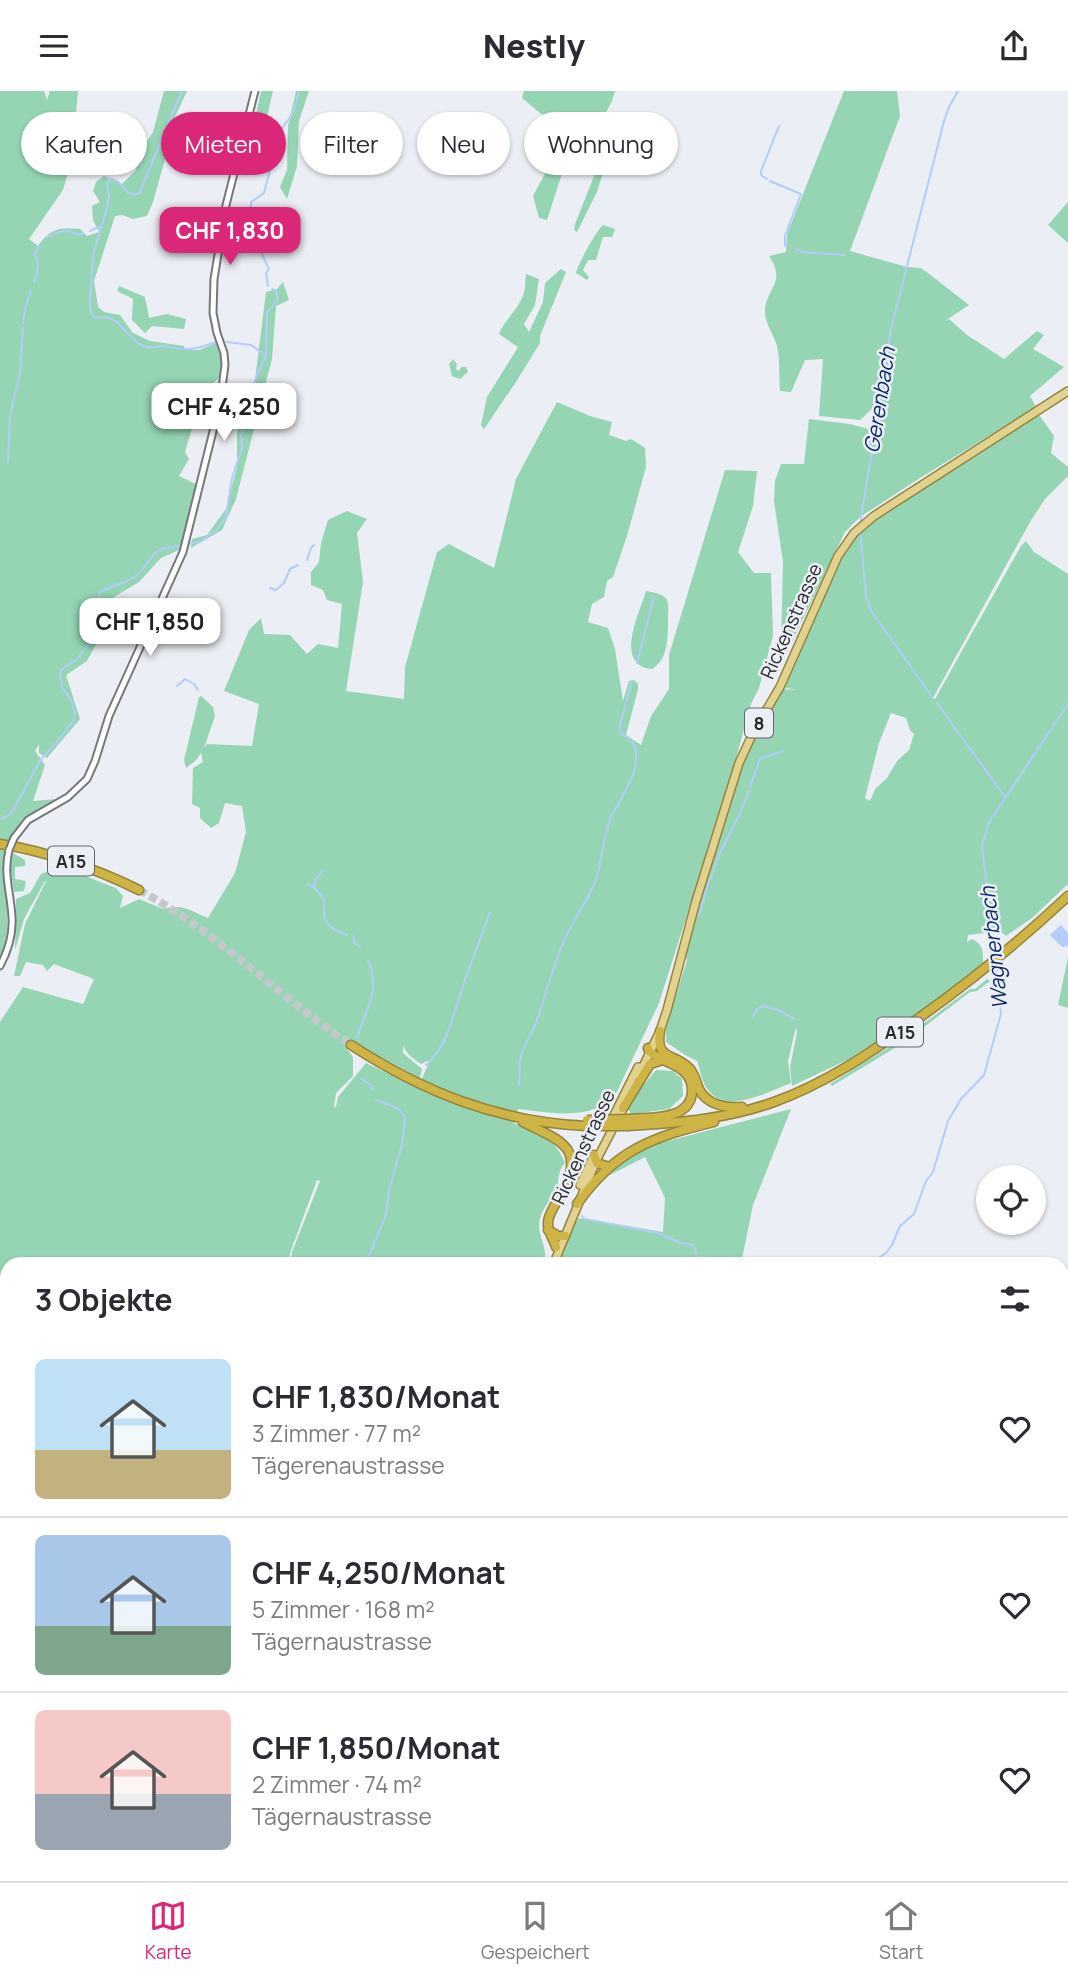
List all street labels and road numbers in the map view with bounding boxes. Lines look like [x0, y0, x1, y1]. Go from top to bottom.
street label: Rickenstrasse [754, 559, 828, 683]
road number: 8 [745, 709, 773, 737]
road number: A15 [48, 847, 94, 875]
road number: A15 [877, 1017, 923, 1047]
street label: Rickenstrasse [545, 1085, 621, 1209]

